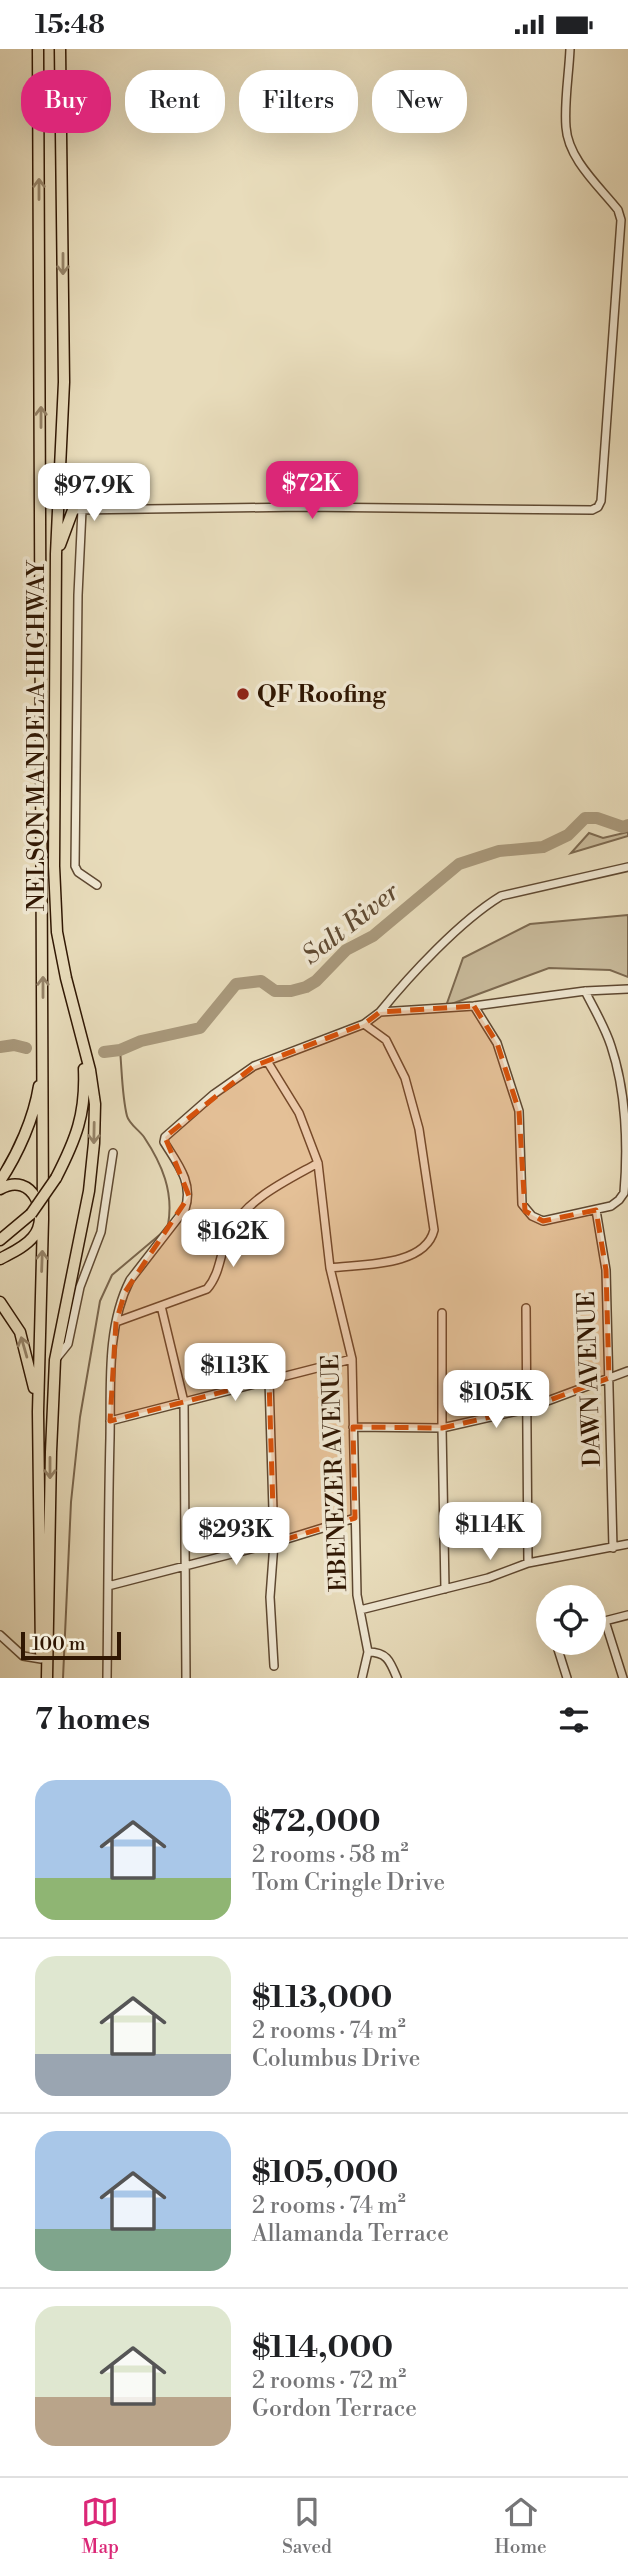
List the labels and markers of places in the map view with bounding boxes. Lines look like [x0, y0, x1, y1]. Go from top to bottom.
pin: $72K [271, 461, 353, 521]
pin: $97.9K [37, 463, 151, 523]
place label: QF Roofing [257, 680, 387, 710]
marker: QF Roofing [235, 686, 251, 702]
pin: $162K [184, 1209, 282, 1269]
pin: $113K [186, 1343, 284, 1403]
pin: $105K [447, 1371, 545, 1430]
pin: $114K [441, 1503, 539, 1562]
pin: $293K [187, 1507, 285, 1567]

